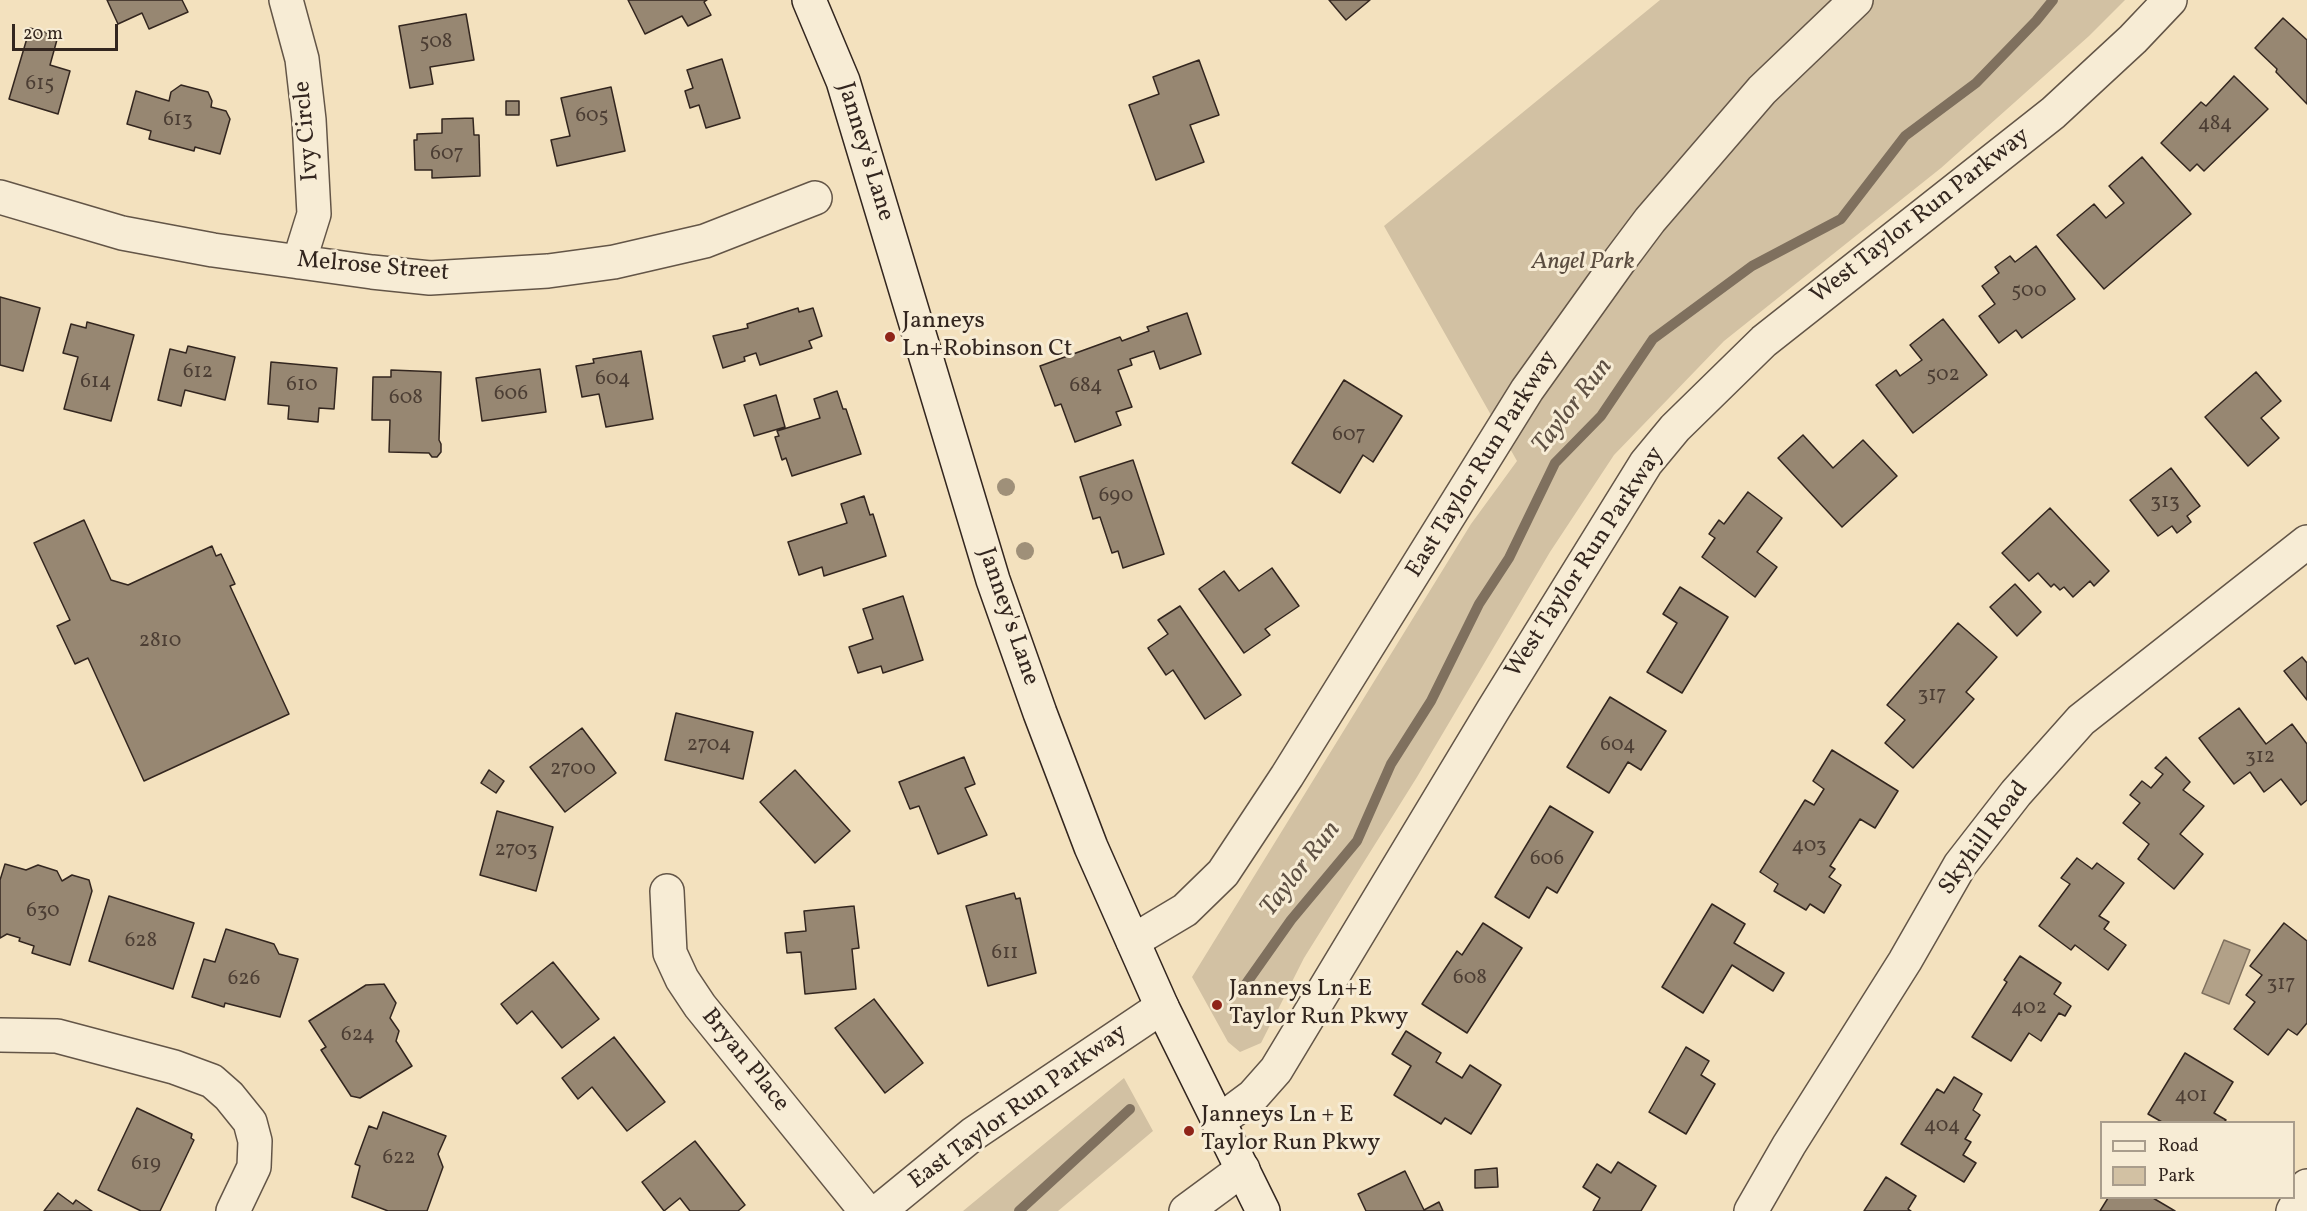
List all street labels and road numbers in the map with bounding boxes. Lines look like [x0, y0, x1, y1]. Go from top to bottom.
street label: Janney's Lane [829, 79, 899, 225]
street label: Ivy Circle [289, 80, 327, 182]
street label: West Taylor Run Parkway [1806, 123, 2036, 311]
street label: Melrose Street [296, 247, 450, 289]
street label: East Taylor Run Parkway [1401, 346, 1565, 584]
street label: West Taylor Run Parkway [1501, 442, 1671, 684]
street label: Janney's Lane [970, 544, 1044, 690]
street label: Skyhill Road [1934, 776, 2036, 902]
street label: Bryan Place [694, 1004, 794, 1118]
street label: East Taylor Run Parkway [904, 1019, 1134, 1197]

